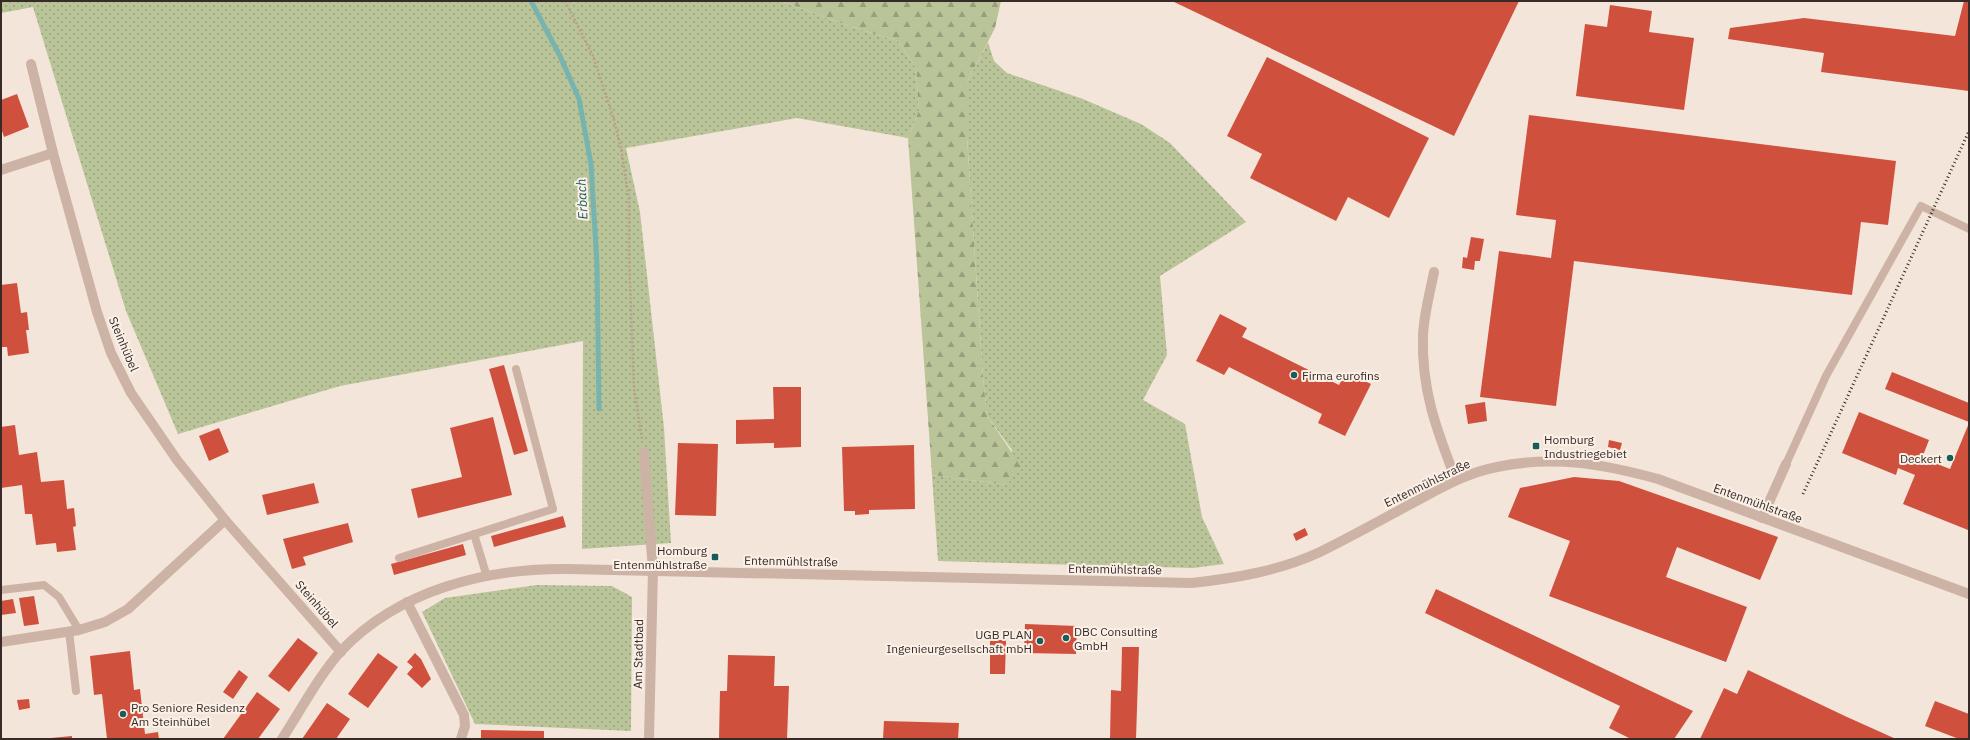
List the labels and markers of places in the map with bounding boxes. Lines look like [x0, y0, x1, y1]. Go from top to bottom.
place label: Firma eurofins [1302, 368, 1380, 383]
marker: Firma eurofins [1289, 370, 1299, 380]
place label: Homburg Industriegebiet [1544, 432, 1627, 461]
marker: Homburg Industriegebiet [1531, 441, 1541, 451]
place label: Deckert [1900, 451, 1942, 466]
marker: Deckert [1945, 453, 1955, 463]
place label: Homburg Entenmühlstraße [613, 543, 708, 572]
marker: Homburg Entenmühlstraße [710, 552, 720, 562]
place label: DBC Consulting GmbH [1074, 624, 1158, 653]
place label: UGB PLAN Ingenieurgesellschaft mbH [886, 627, 1032, 656]
marker: DBC Consulting GmbH [1061, 633, 1071, 643]
marker: UGB PLAN Ingenieurgesellschaft mbH [1035, 636, 1045, 646]
place label: Pro Seniore Residenz Am Steinhübel [131, 700, 245, 729]
marker: Pro Seniore Residenz Am Steinhübel [118, 709, 128, 719]

